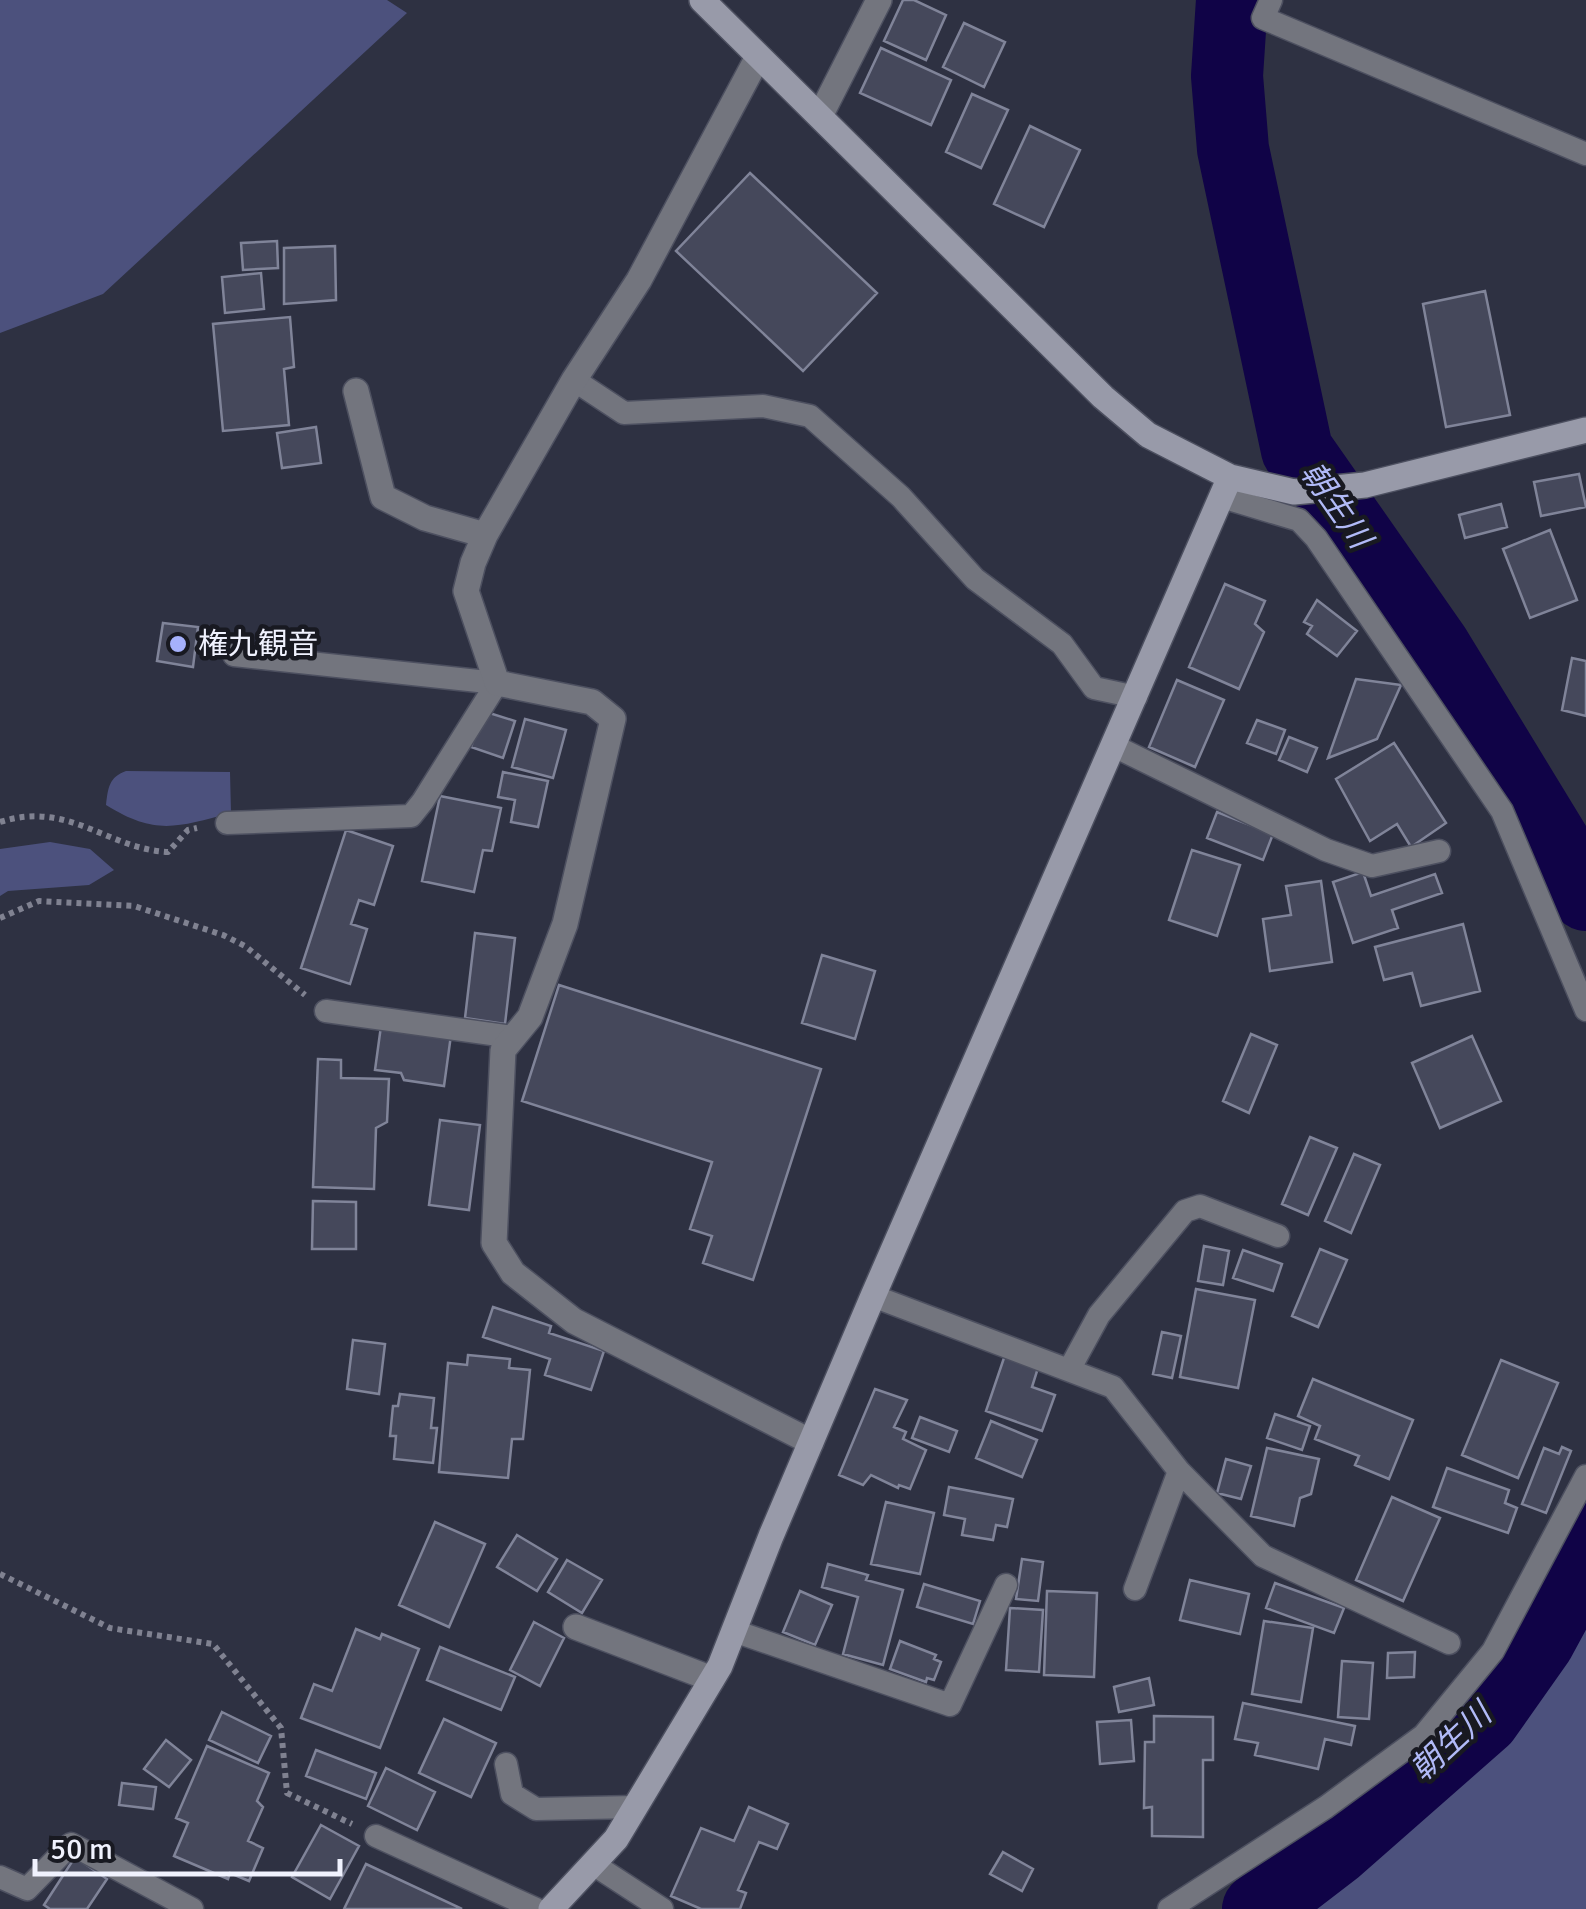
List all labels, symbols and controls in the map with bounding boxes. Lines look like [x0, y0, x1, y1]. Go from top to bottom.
water label: 朝生川 [1292, 454, 1381, 558]
place label: 権九観音 [198, 626, 318, 663]
marker: 権九観音 [167, 633, 189, 655]
water label: 朝生川 [1403, 1693, 1502, 1789]
scale bar [35, 1814, 340, 1876]
text: 50 m [50, 1831, 113, 1868]

